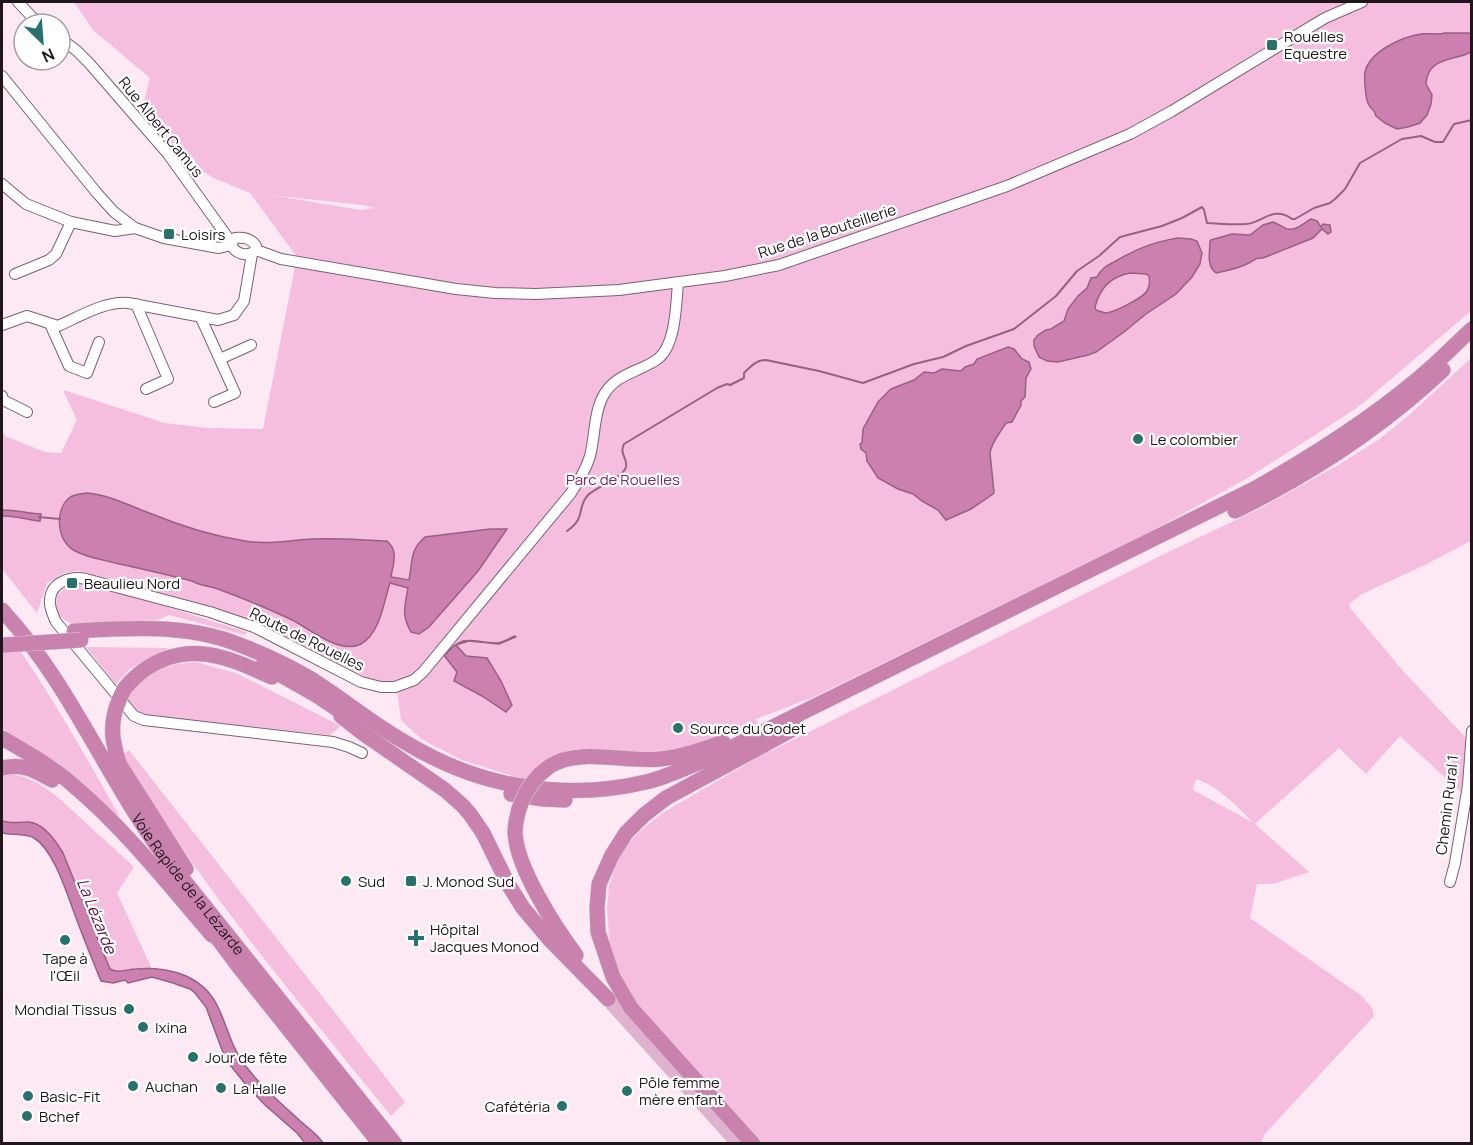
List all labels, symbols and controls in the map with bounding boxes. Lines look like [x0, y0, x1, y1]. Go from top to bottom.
north arrow [12, 12, 72, 72]
place label: Rouelles Equestre [1284, 26, 1347, 64]
marker: Rouelles Equestre [1265, 38, 1279, 52]
text: N [38, 43, 58, 68]
street label: Rue Albert Camus [114, 72, 208, 182]
street label: Rue de la Bouteillerie [755, 199, 899, 263]
place label: Loisirs [181, 224, 226, 245]
marker: Loisirs [162, 227, 176, 241]
place label: Le colombier [1150, 429, 1239, 450]
marker: Le colombier [1131, 432, 1145, 446]
park label: Parc de Rouelles [566, 469, 680, 490]
place label: Beaulieu Nord [84, 573, 180, 594]
marker: Beaulieu Nord [65, 576, 79, 590]
street label: Route de Rouelles [246, 602, 368, 676]
place label: Source du Godet [690, 718, 806, 739]
marker: Source du Godet [671, 721, 685, 735]
street label: Chemin Rural 1 [1430, 754, 1464, 856]
street label: Voie Rapide de la Lézarde [127, 809, 250, 959]
place label: Sud [358, 871, 385, 892]
place label: J. Monod Sud [423, 871, 514, 892]
marker: Sud [339, 874, 353, 888]
marker: J. Monod Sud [404, 874, 418, 888]
water label: La Lézarde [72, 875, 123, 958]
place label: Hôpital Jacques Monod [430, 919, 539, 957]
marker: Hôpital Jacques Monod [407, 929, 425, 947]
marker: Tape à l'Œil [58, 933, 72, 947]
place label: Tape à l'Œil [42, 948, 88, 986]
place label: Mondial Tissus [14, 999, 117, 1020]
marker: Mondial Tissus [122, 1002, 136, 1016]
place label: Ixina [155, 1017, 187, 1038]
marker: Ixina [136, 1020, 150, 1034]
place label: Jour de fête [205, 1047, 288, 1068]
marker: Jour de fête [186, 1050, 200, 1064]
place label: Pôle femme mère enfant [639, 1072, 723, 1110]
place label: Auchan [145, 1076, 198, 1097]
place label: La Halle [233, 1078, 287, 1099]
marker: Auchan [126, 1079, 140, 1093]
marker: La Halle [214, 1081, 228, 1095]
marker: Pôle femme mère enfant [620, 1084, 634, 1098]
place label: Basic-Fit [40, 1086, 101, 1107]
marker: Basic-Fit [21, 1089, 35, 1103]
place label: Cafétéria [485, 1096, 550, 1117]
marker: Cafétéria [555, 1099, 569, 1113]
place label: Bchef [39, 1106, 80, 1127]
marker: Bchef [20, 1109, 34, 1123]

